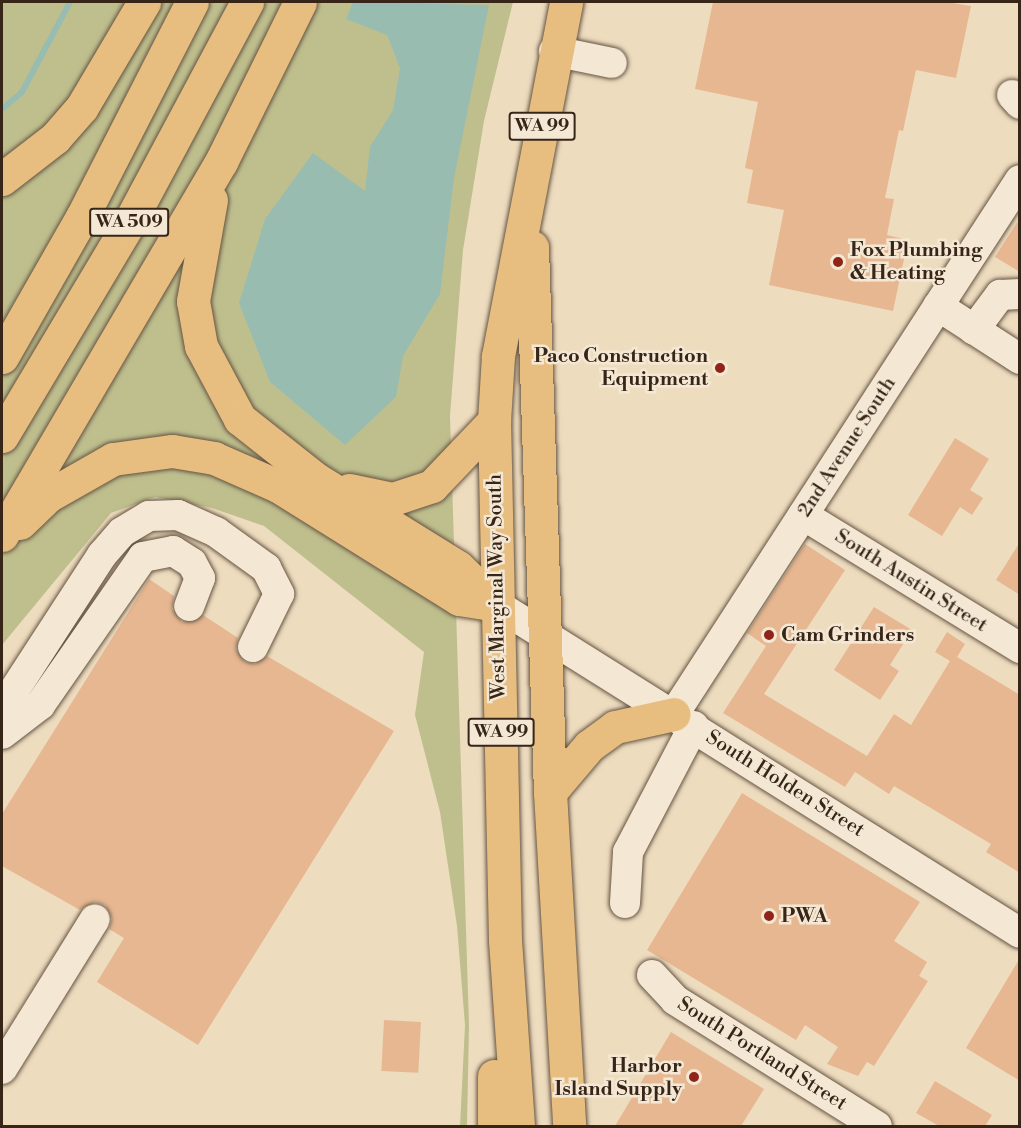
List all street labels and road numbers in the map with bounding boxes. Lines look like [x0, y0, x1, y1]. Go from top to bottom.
road number: WA 99 [508, 111, 576, 141]
road number: WA 509 [88, 207, 170, 237]
street label: 2nd Avenue South [793, 372, 901, 522]
street label: West Marginal Way South [483, 474, 511, 700]
street label: South Austin Street [830, 524, 992, 638]
road number: WA 99 [466, 717, 536, 747]
street label: South Holden Street [701, 725, 869, 843]
street label: South Portland Street [673, 992, 851, 1116]

